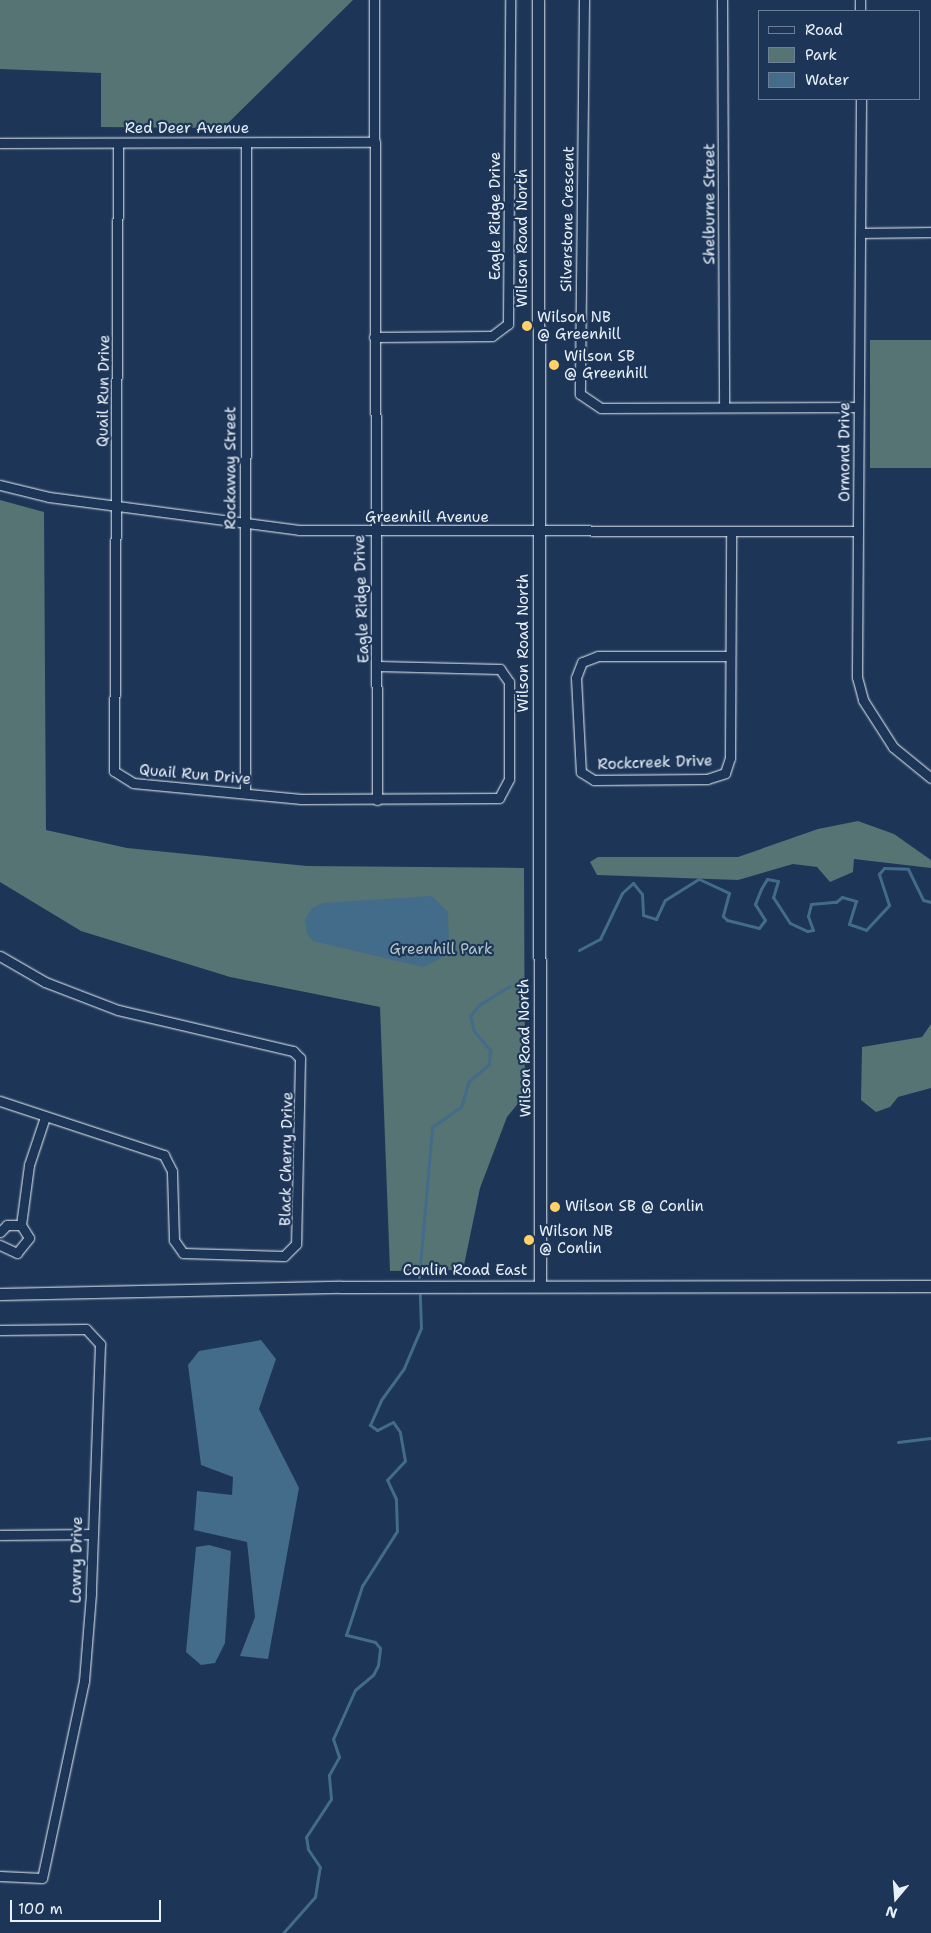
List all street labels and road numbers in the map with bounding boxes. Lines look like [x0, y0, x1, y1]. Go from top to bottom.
street label: Red Deer Avenue [125, 120, 249, 138]
street label: Shelburne Street [701, 143, 719, 265]
street label: Silverstone Crescent [558, 146, 578, 292]
street label: Eagle Ridge Drive [487, 152, 505, 280]
street label: Wilson Road North [514, 169, 532, 307]
street label: Quail Run Drive [94, 335, 114, 447]
street label: Ormond Drive [836, 402, 854, 502]
street label: Rockaway Street [222, 406, 240, 530]
street label: Greenhill Avenue [365, 509, 489, 527]
street label: Eagle Ridge Drive [351, 534, 373, 664]
street label: Wilson Road North [515, 574, 533, 712]
street label: Rockcreek Drive [597, 752, 713, 774]
street label: Quail Run Drive [138, 761, 252, 789]
street label: Wilson Road North [515, 978, 535, 1118]
street label: Black Cherry Drive [277, 1092, 297, 1226]
street label: Conlin Road East [403, 1262, 527, 1280]
street label: Lowry Drive [67, 1516, 87, 1604]

